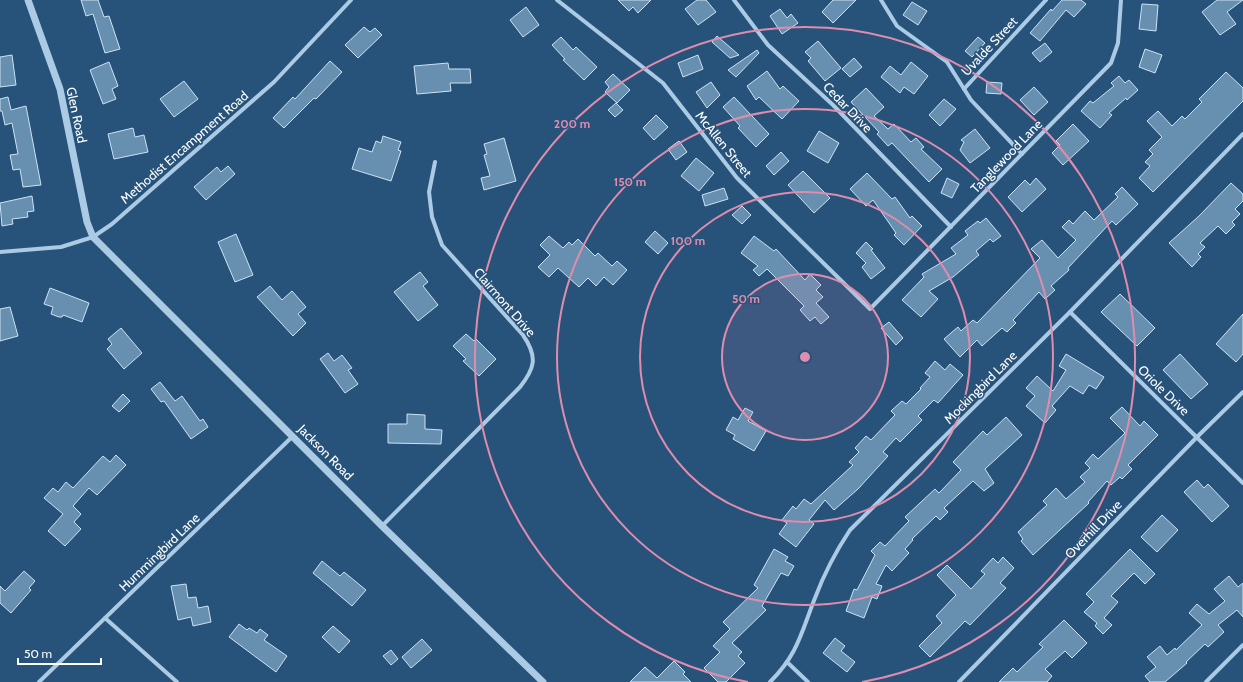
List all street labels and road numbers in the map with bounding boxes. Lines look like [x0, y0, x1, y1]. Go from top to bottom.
street label: Uvalde Street [958, 13, 1021, 79]
street label: Cedar Drive [820, 78, 876, 136]
street label: Glen Road [63, 86, 91, 144]
street label: Methodist Encampment Road [117, 87, 251, 207]
street label: McAllen Street [692, 108, 756, 181]
street label: Tanglewood Lane [967, 116, 1045, 196]
street label: Clairmont Drive [471, 264, 540, 340]
street label: Mockingbird Lane [940, 347, 1020, 427]
street label: Oriole Drive [1135, 361, 1193, 419]
street label: Jackson Road [294, 420, 357, 483]
street label: Overhill Drive [1061, 496, 1125, 562]
street label: Hummingbird Lane [115, 509, 203, 595]

